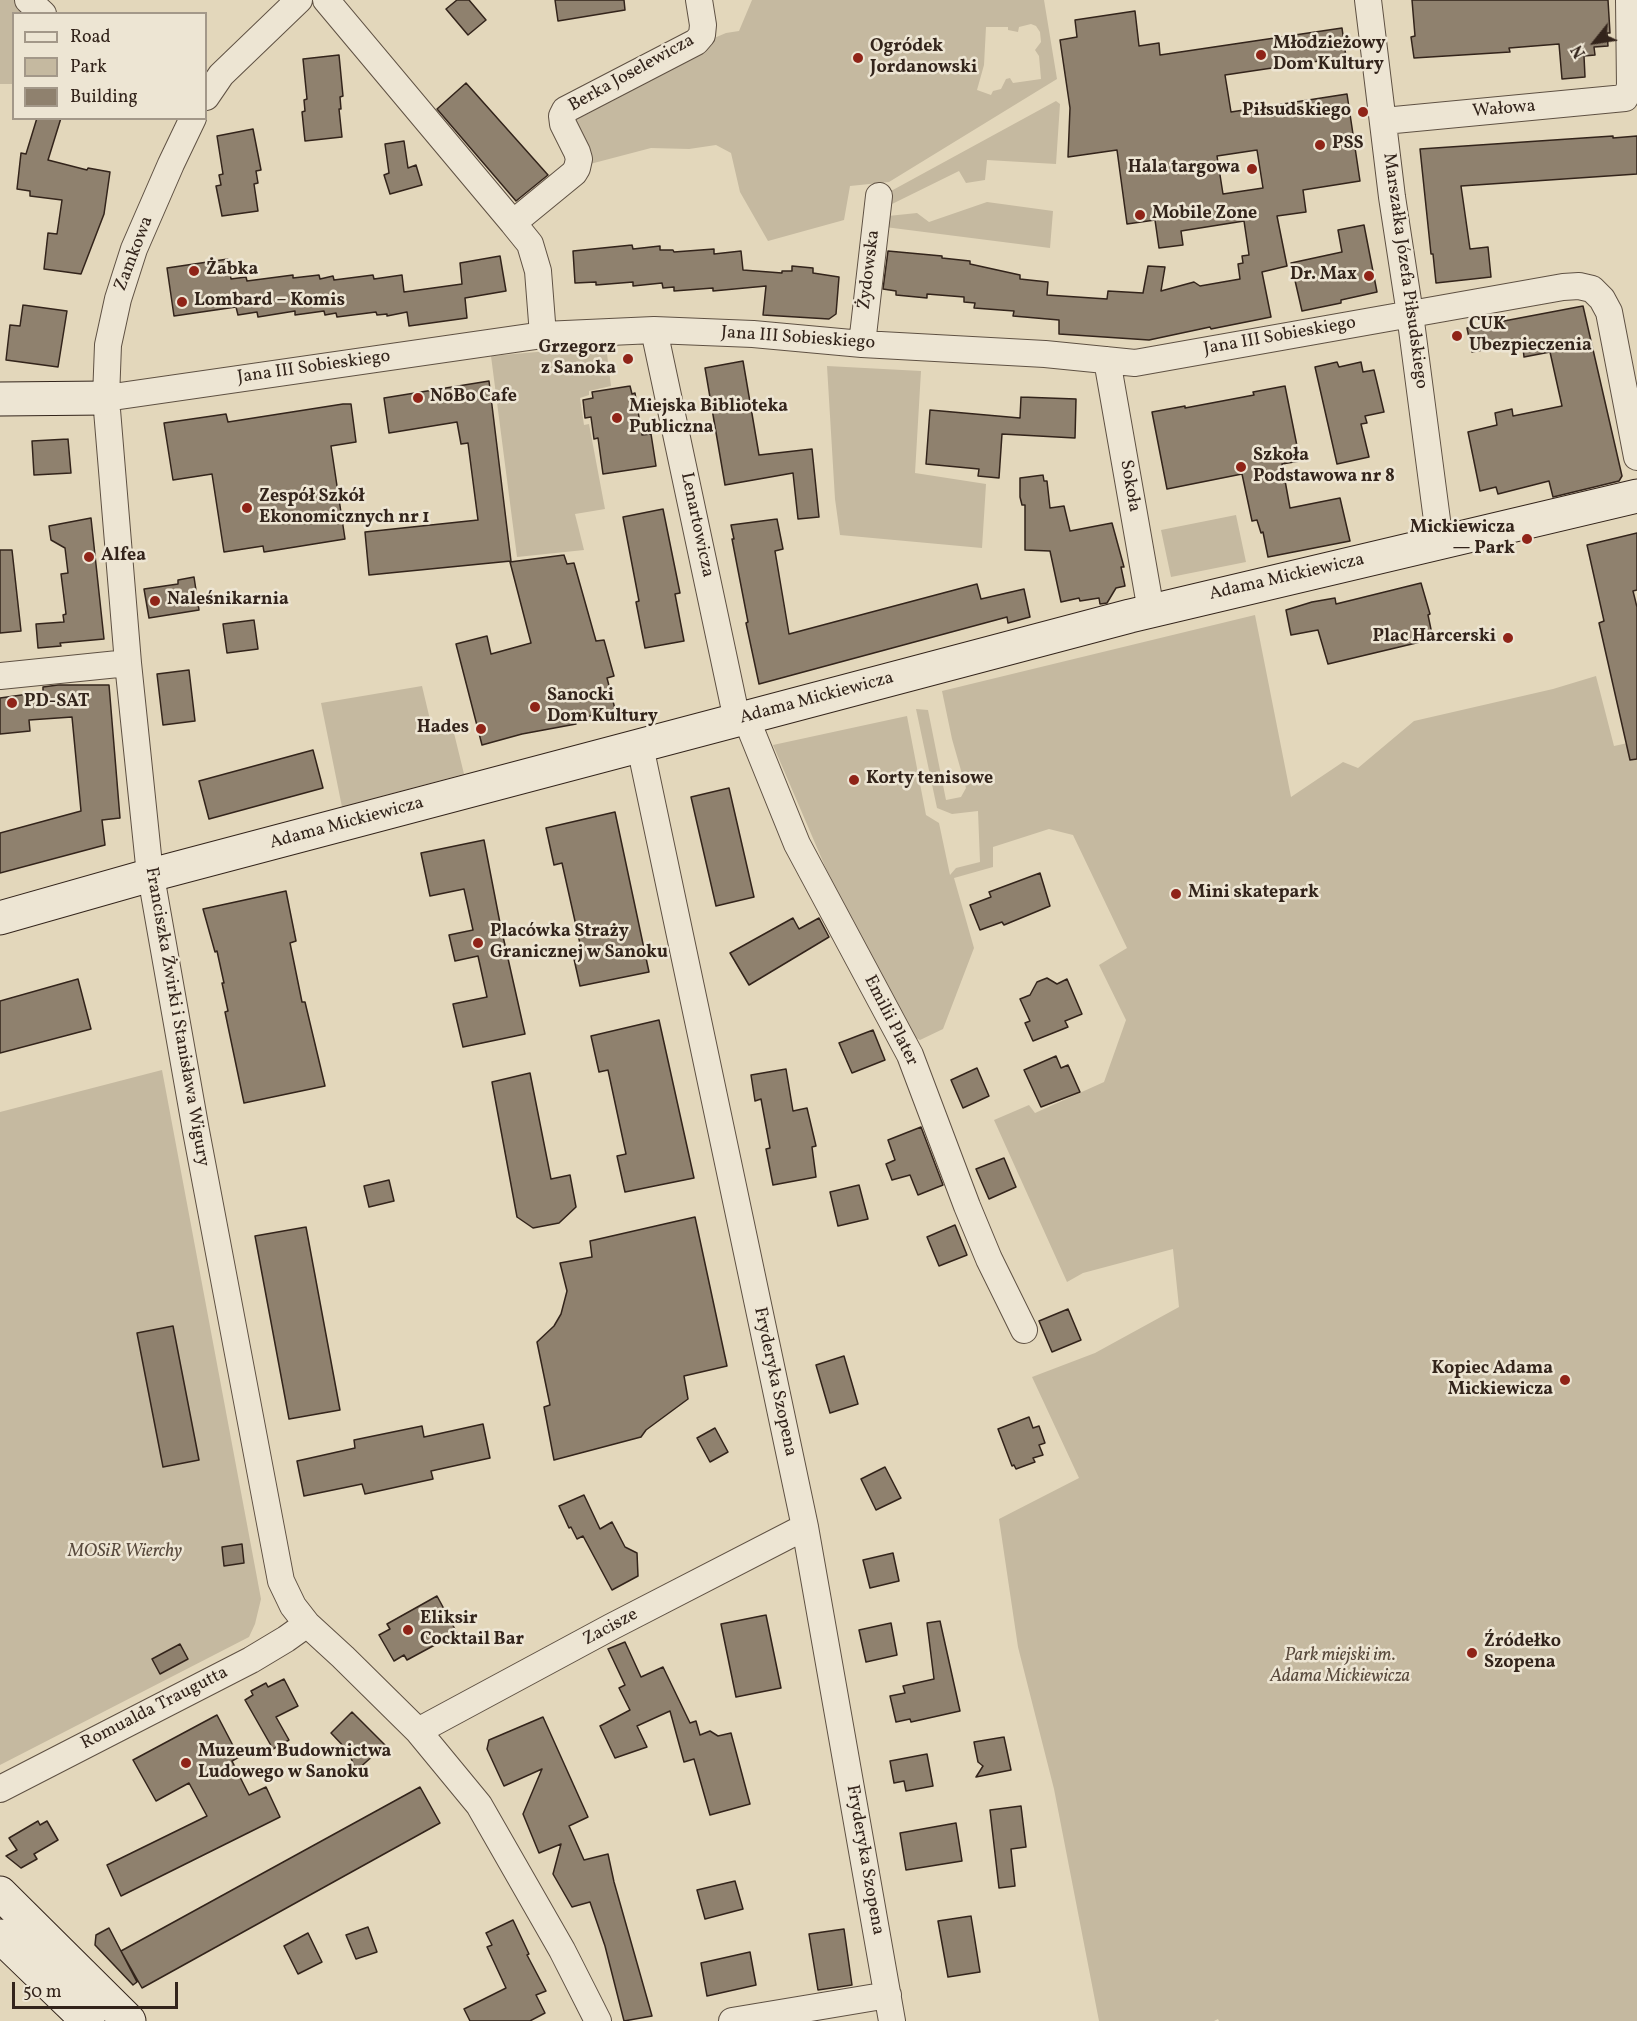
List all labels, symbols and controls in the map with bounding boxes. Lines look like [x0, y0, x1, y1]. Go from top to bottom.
legend [12, 12, 207, 120]
north arrow [1565, 12, 1625, 72]
text: Road [70, 25, 111, 50]
street label: Berka Joselewicza [565, 30, 699, 118]
place label: Młodzieżowy Dom Kultury [1273, 34, 1386, 76]
place label: Ogródek Jordanowski [870, 37, 977, 80]
text: N [1567, 40, 1592, 62]
marker: Młodzieżowy Dom Kultury [1254, 48, 1268, 62]
marker: Ogródek Jordanowski [851, 51, 865, 65]
text: Park [70, 55, 107, 80]
text: Building [70, 85, 138, 110]
street label: Wałowa [1471, 96, 1537, 124]
place label: Piłsudskiego [1242, 101, 1351, 123]
marker: Piłsudskiego [1356, 105, 1370, 119]
place label: PSS [1332, 134, 1364, 156]
marker: PSS [1313, 138, 1327, 152]
street label: Marszałka Józefa Piłsudskiego [1377, 152, 1431, 390]
place label: Hala targowa [1128, 158, 1240, 180]
marker: Hala targowa [1245, 162, 1259, 176]
place label: Mobile Zone [1152, 204, 1257, 226]
marker: Mobile Zone [1133, 208, 1147, 222]
street label: Zamkowa [111, 214, 159, 294]
street label: Żydowska [854, 229, 886, 311]
place label: Żabka [206, 260, 258, 282]
marker: Żabka [187, 264, 201, 278]
place label: Dr. Max [1290, 265, 1357, 287]
marker: Dr. Max [1362, 269, 1376, 283]
place label: Lombard – Komis [194, 291, 345, 313]
marker: Lombard – Komis [175, 295, 189, 309]
street label: Jana III Sobieskiego [1202, 313, 1358, 361]
place label: CUK Ubezpieczenia [1469, 315, 1592, 358]
street label: Jana III Sobieskiego [720, 323, 876, 355]
marker: CUK Ubezpieczenia [1450, 329, 1464, 343]
place label: Grzegorz z Sanoka [538, 338, 616, 380]
street label: Jana III Sobieskiego [236, 347, 392, 389]
marker: Grzegorz z Sanoka [621, 352, 635, 366]
place label: NoBo Cafe [430, 387, 517, 409]
marker: NoBo Cafe [411, 391, 425, 405]
place label: Miejska Biblioteka Publiczna [629, 397, 788, 440]
marker: Miejska Biblioteka Publiczna [610, 411, 624, 425]
place label: Szkoła Podstawowa nr 8 [1253, 446, 1395, 488]
street label: Sokoła [1114, 458, 1144, 514]
marker: Szkoła Podstawowa nr 8 [1234, 460, 1248, 474]
street label: Lenartowicza [674, 471, 718, 579]
place label: Zespół Szkół Ekonomicznych nr 1 [259, 487, 430, 530]
marker: Zespół Szkół Ekonomicznych nr 1 [240, 501, 254, 515]
place label: Mickiewicza — Park [1410, 518, 1515, 560]
marker: Mickiewicza — Park [1520, 532, 1534, 546]
place label: Alfea [101, 546, 146, 568]
marker: Alfea [82, 550, 96, 564]
street label: Adama Mickiewicza [1207, 550, 1367, 606]
place label: Naleśnikarnia [167, 590, 289, 612]
marker: Naleśnikarnia [148, 594, 162, 608]
place label: Plac Harcerski [1372, 627, 1496, 649]
marker: Plac Harcerski [1501, 631, 1515, 645]
street label: Adama Mickiewicza [738, 668, 896, 730]
place label: Sanocki Dom Kultury [547, 686, 658, 728]
place label: PD-SAT [24, 692, 90, 714]
marker: PD-SAT [5, 696, 19, 710]
marker: Sanocki Dom Kultury [528, 700, 542, 714]
place label: Hades [417, 718, 469, 740]
marker: Hades [474, 722, 488, 736]
place label: Korty tenisowe [866, 769, 993, 791]
marker: Korty tenisowe [847, 773, 861, 787]
street label: Adama Mickiewicza [268, 793, 426, 855]
street label: Franciszka Żwirki i Stanisława Wigury [139, 866, 213, 1168]
place label: Mini skatepark [1188, 883, 1319, 905]
marker: Mini skatepark [1169, 887, 1183, 901]
place label: Placówka Straży Granicznej w Sanoku [490, 922, 668, 964]
marker: Placówka Straży Granicznej w Sanoku [471, 936, 485, 950]
street label: Emilii Plater [858, 972, 922, 1070]
street label: Fryderyka Szopena [748, 1305, 800, 1459]
place label: Kopiec Adama Mickiewicza [1432, 1359, 1553, 1402]
marker: Kopiec Adama Mickiewicza [1558, 1373, 1572, 1387]
park label: MOSiR Wierchy [68, 1542, 182, 1564]
street label: Zacisze [580, 1605, 642, 1651]
place label: Eliksir Cocktail Bar [420, 1609, 524, 1652]
marker: Eliksir Cocktail Bar [401, 1623, 415, 1637]
place label: Źródełko Szopena [1484, 1632, 1561, 1674]
park label: Park miejski im. Adama Mickiewicza [1270, 1646, 1410, 1688]
marker: Źródełko Szopena [1465, 1646, 1479, 1660]
street label: Romualda Traugutta [78, 1663, 232, 1755]
place label: Muzeum Budownictwa Ludowego w Sanoku [198, 1742, 391, 1784]
marker: Muzeum Budownictwa Ludowego w Sanoku [179, 1756, 193, 1770]
street label: Fryderyka Szopena [840, 1783, 888, 1937]
scale bar [15, 1970, 182, 2008]
text: 50 m [23, 1980, 62, 2005]

